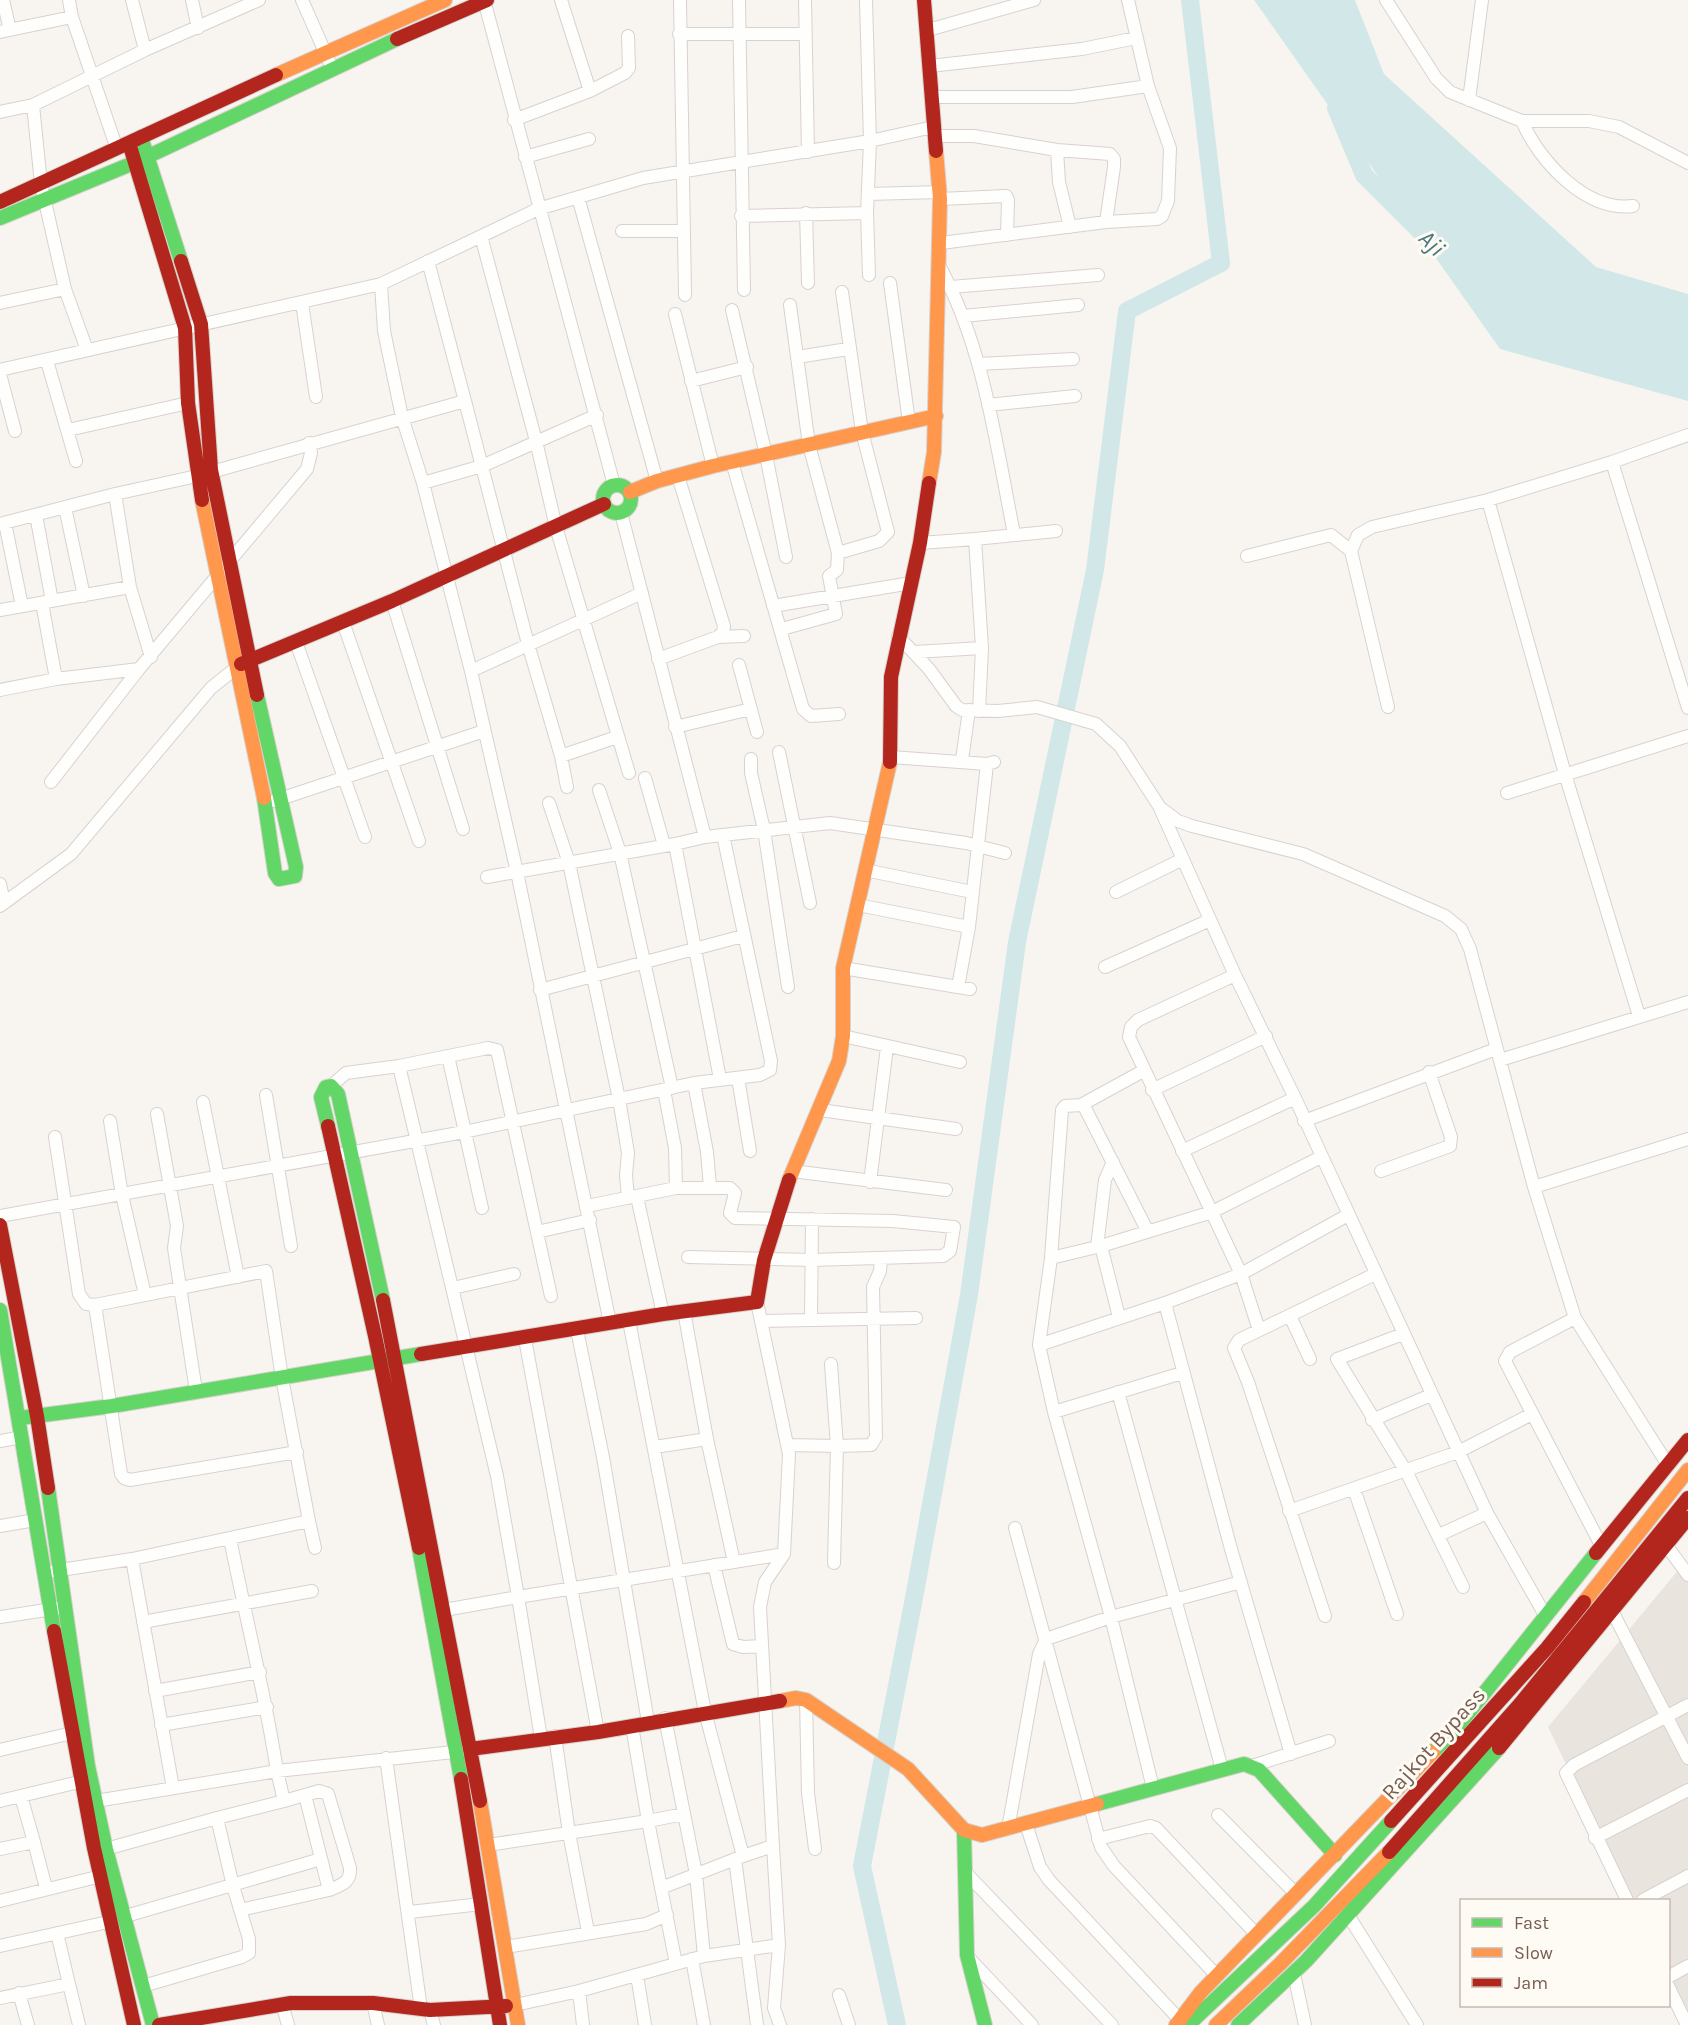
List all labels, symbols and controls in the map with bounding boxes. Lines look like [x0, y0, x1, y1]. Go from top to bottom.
water label: Aji [1413, 224, 1451, 262]
street label: Rajkot Bypass [1376, 1682, 1491, 1805]
legend [1460, 1899, 1670, 2007]
text: Fast [1514, 1912, 1549, 1934]
text: Slow [1514, 1942, 1553, 1964]
text: Jam [1514, 1972, 1548, 1994]

